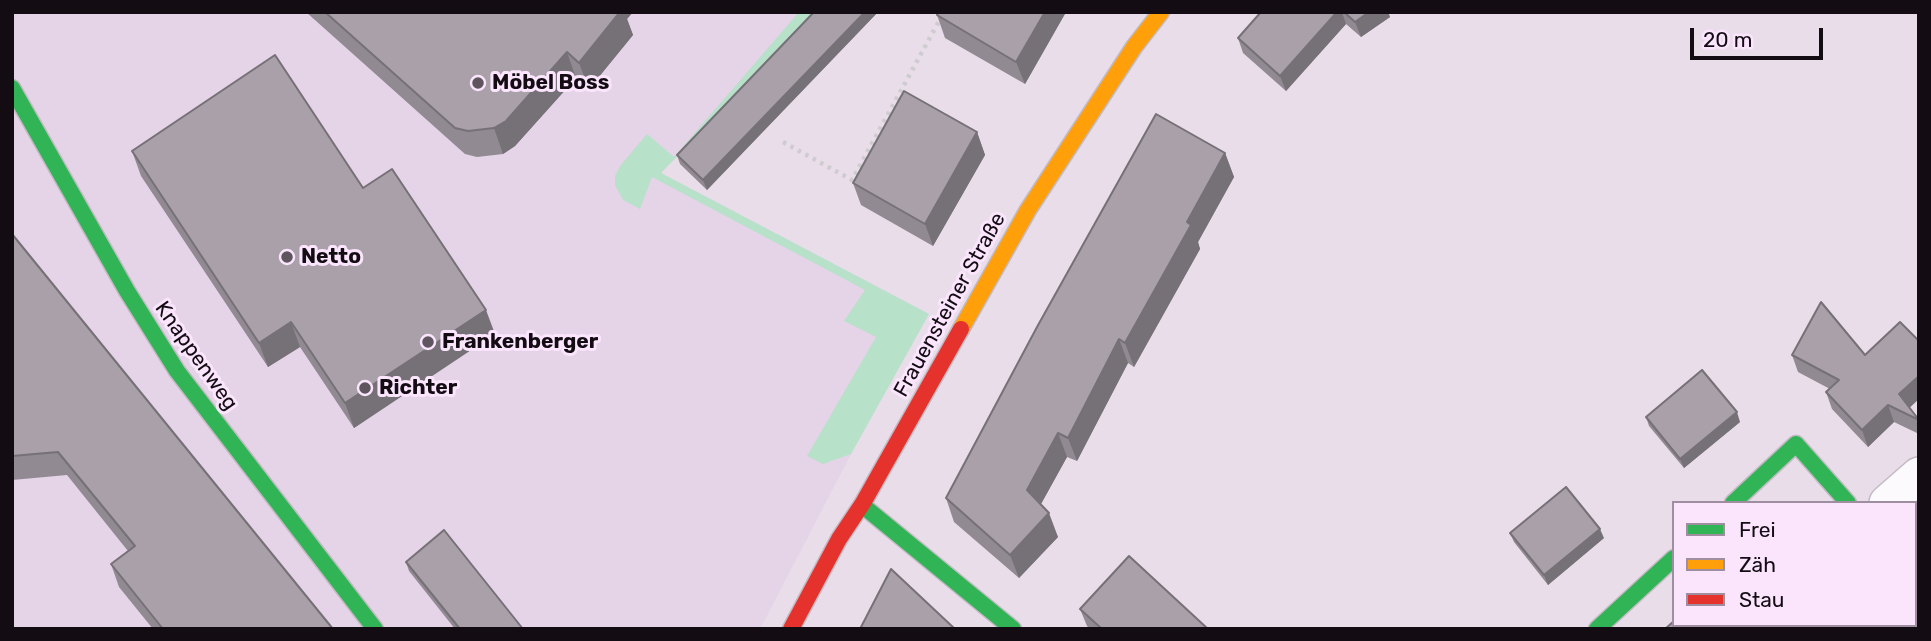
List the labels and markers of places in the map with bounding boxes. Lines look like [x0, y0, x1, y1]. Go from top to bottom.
place label: Möbel Boss [492, 70, 609, 96]
marker: Möbel Boss [470, 75, 486, 91]
place label: Netto [301, 244, 361, 270]
marker: Netto [279, 249, 295, 265]
place label: Frankenberger [442, 329, 598, 355]
marker: Frankenberger [420, 334, 436, 350]
place label: Richter [379, 375, 457, 401]
marker: Richter [357, 380, 373, 396]

